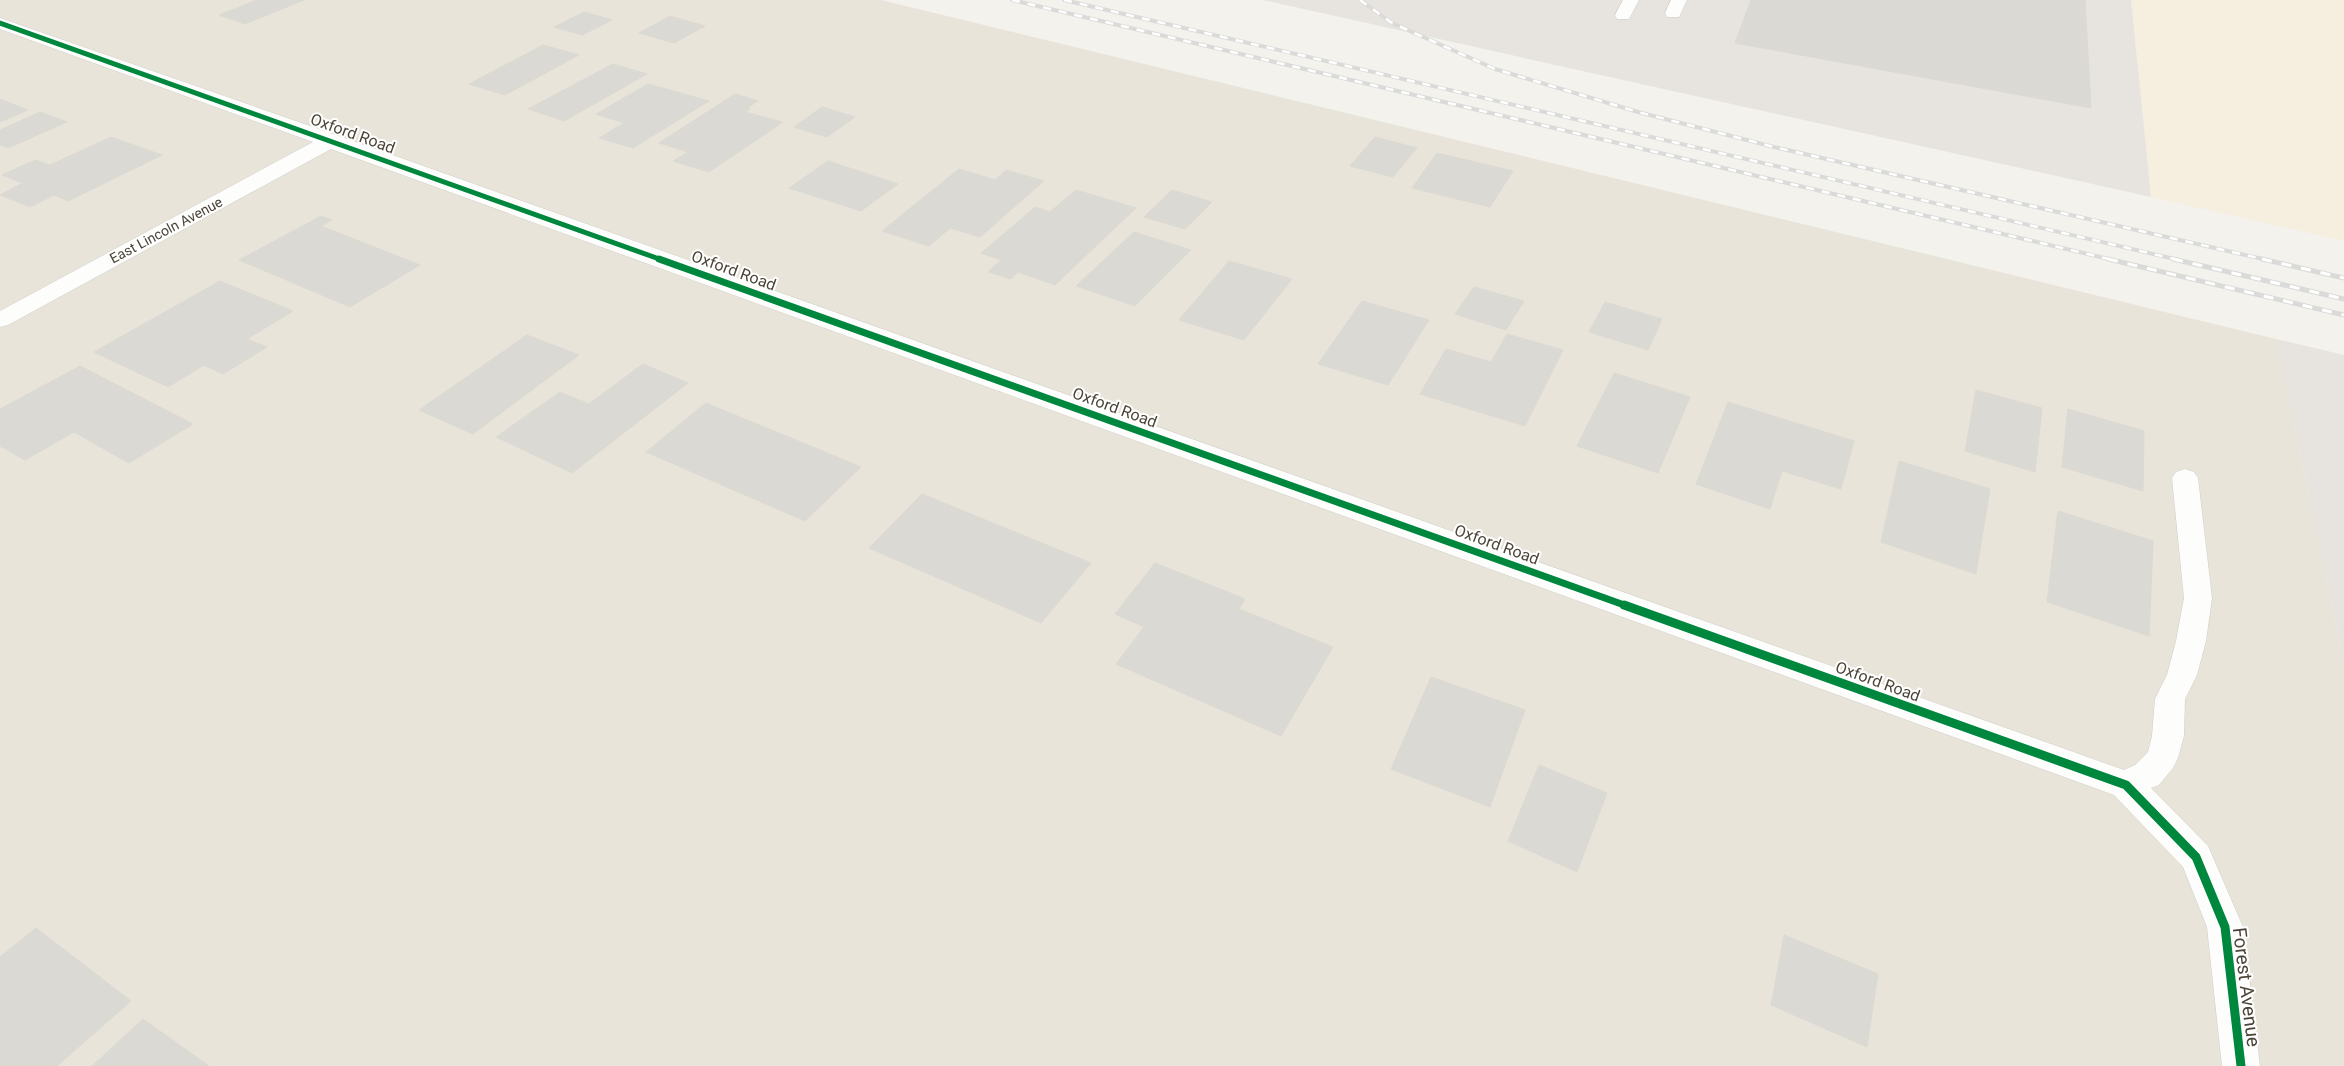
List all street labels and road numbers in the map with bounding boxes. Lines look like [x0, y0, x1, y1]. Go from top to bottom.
street label: Oxford Road [308, 109, 398, 158]
street label: East Lincoln Avenue [107, 194, 225, 266]
street label: Oxford Road [689, 246, 779, 295]
street label: Oxford Road [1070, 383, 1160, 432]
street label: Oxford Road [1452, 520, 1542, 569]
street label: Oxford Road [1833, 657, 1923, 706]
street label: Forest Avenue [2228, 926, 2265, 1048]

